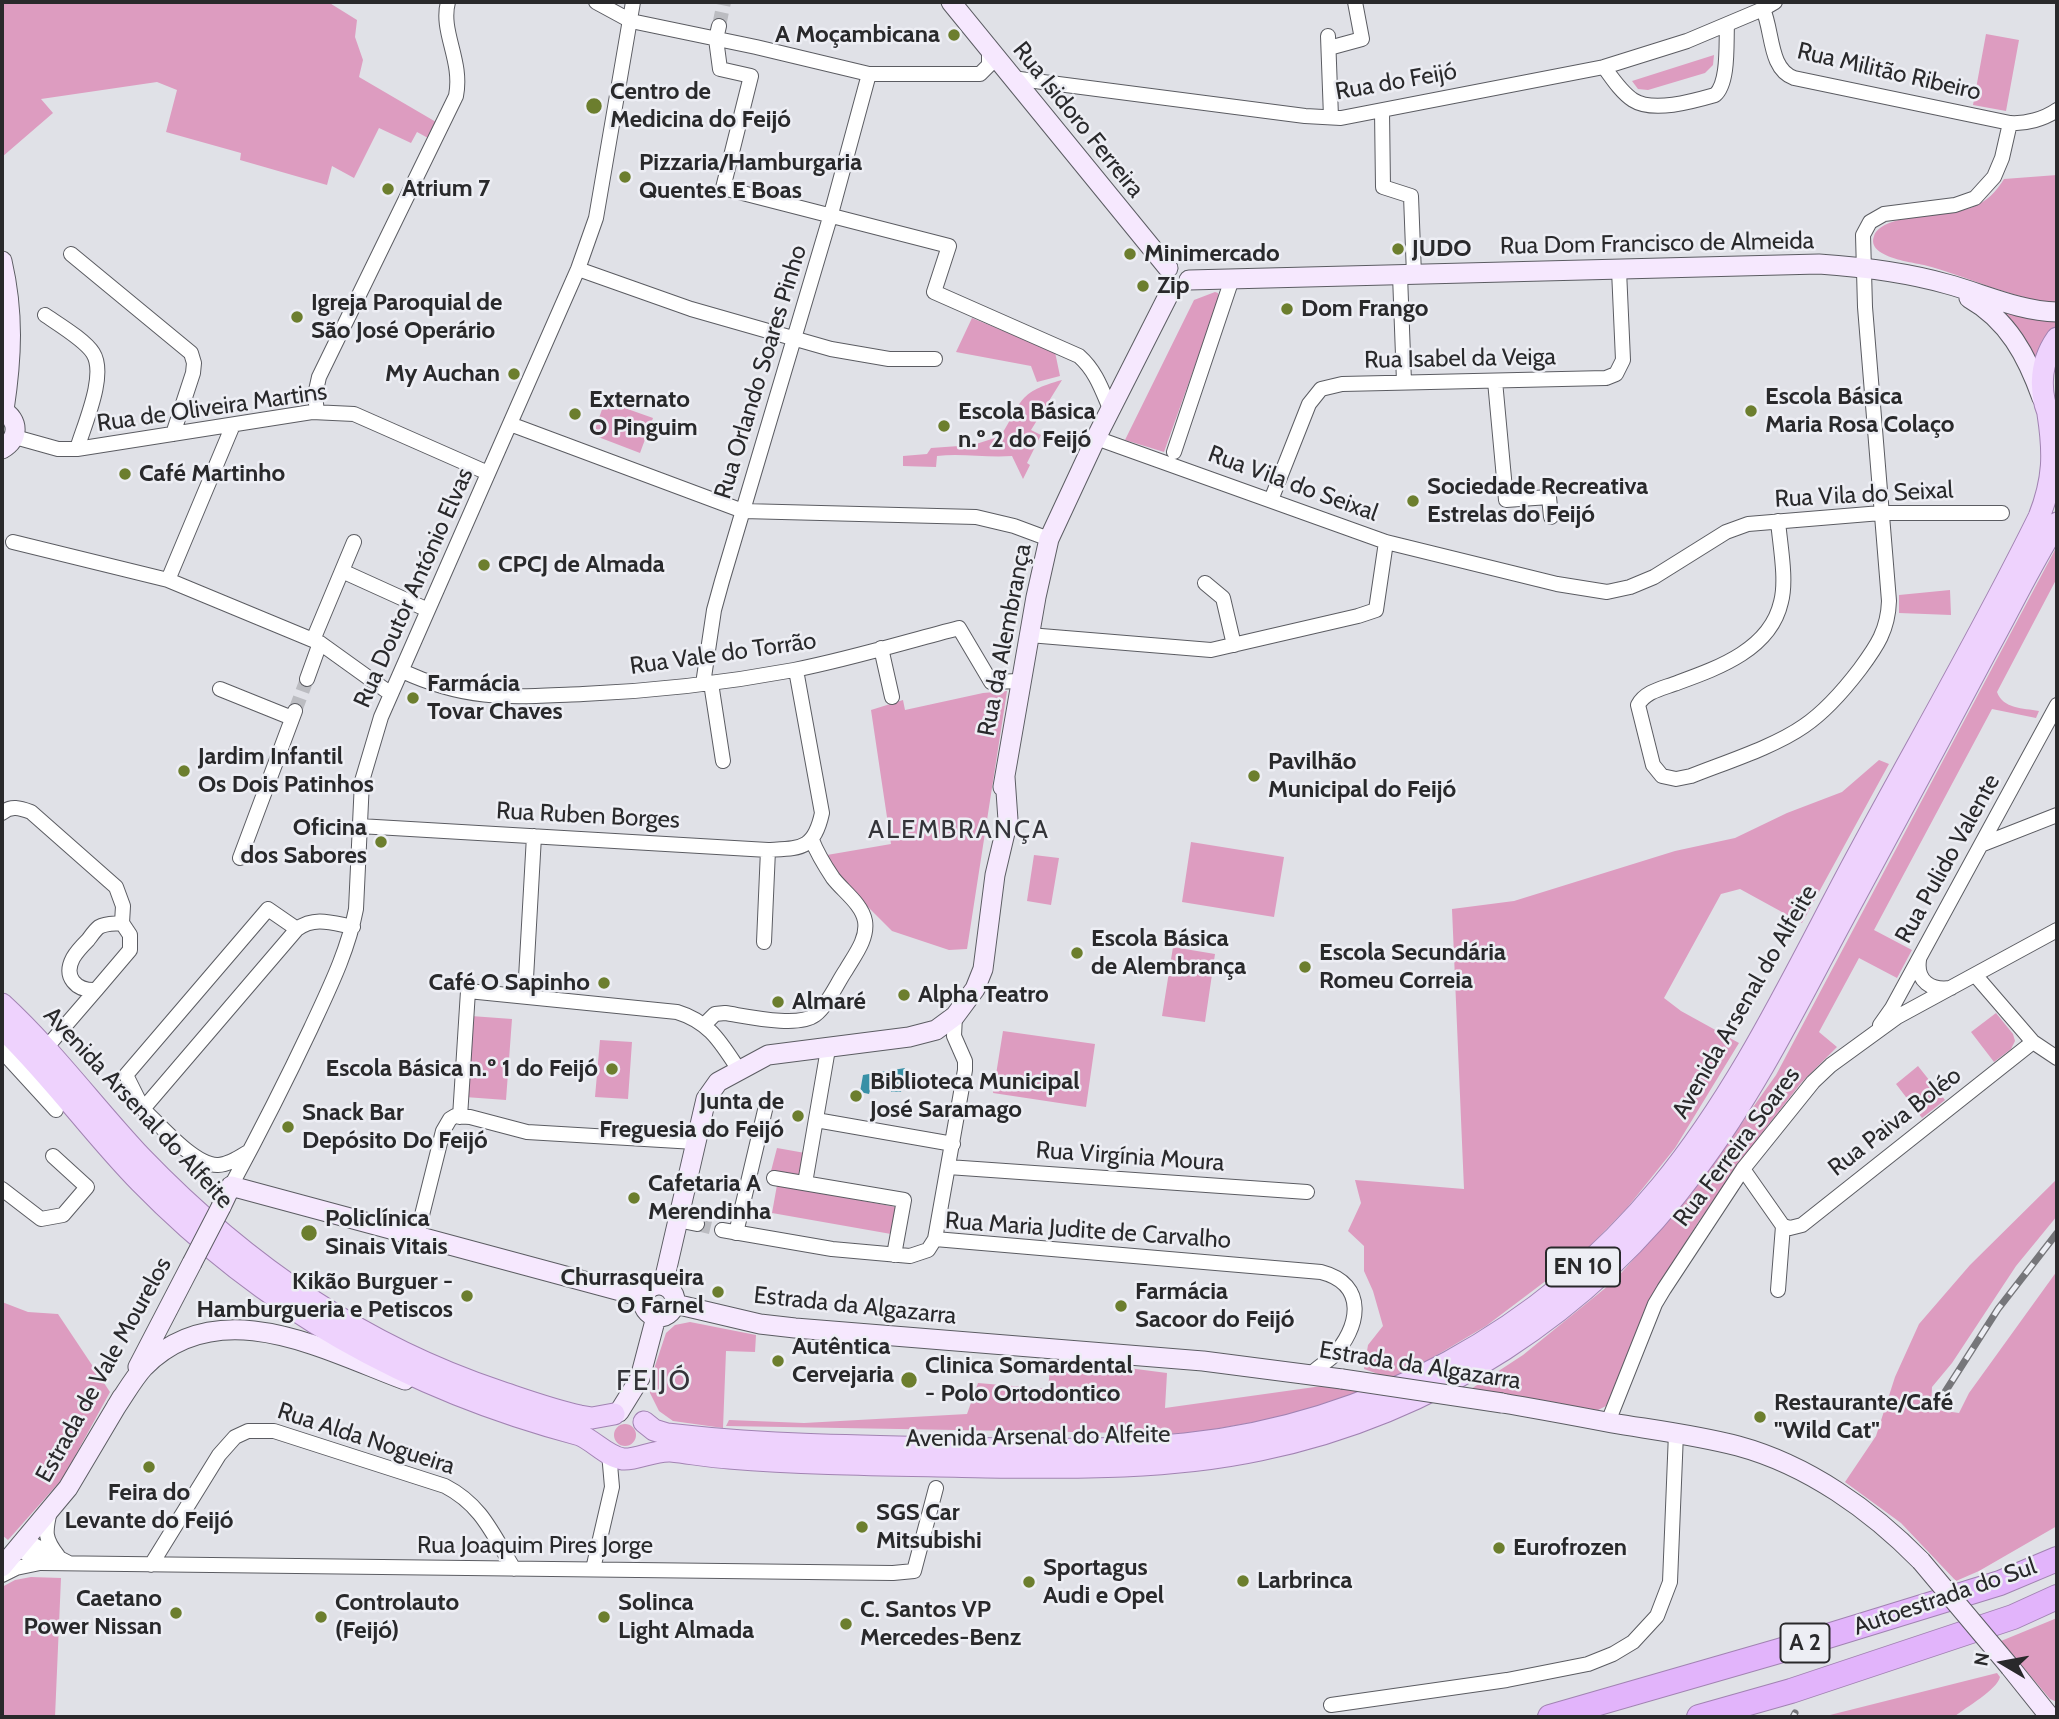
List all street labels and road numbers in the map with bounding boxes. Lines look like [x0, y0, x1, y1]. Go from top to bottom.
street label: Rua Isidoro Ferreira [1006, 36, 1150, 204]
street label: Rua Militão Ribeiro [1794, 37, 1984, 107]
street label: Rua do Feijó [1333, 57, 1459, 107]
street label: Rua Dom Francisco de Almeida [1500, 227, 1814, 261]
street label: Rua Orlando Soares Pinho [709, 242, 813, 502]
street label: Rua Isabel da Veiga [1364, 343, 1556, 375]
street label: Rua de Oliveira Martins [95, 378, 329, 438]
street label: Rua Vila do Seixal [1204, 440, 1382, 528]
street label: Rua Doutor António Elvas [348, 464, 480, 712]
street label: Rua Vila do Seixal [1774, 476, 1954, 514]
street label: Rua da Alembrança [972, 541, 1038, 739]
street label: Rua Vale do Torrão [628, 627, 818, 681]
street label: Rua Pulido Valente [1890, 769, 2006, 949]
street label: Rua Ruben Borges [495, 797, 681, 835]
street label: Avenida Arsenal do Alfeite [1666, 880, 1824, 1124]
street label: Avenida Arsenal do Alfeite [37, 1001, 239, 1215]
street label: Rua Paiva Boléo [1823, 1061, 1967, 1183]
street label: Rua Ferreira Soares [1668, 1062, 1806, 1232]
street label: Rua Virgínia Moura [1035, 1136, 1225, 1178]
street label: Rua Maria Judite de Carvalho [944, 1207, 1232, 1255]
road number: EN 10 [1546, 1248, 1620, 1286]
street label: Estrada de Vale Mourelos [30, 1252, 178, 1488]
street label: Estrada da Algazarra [752, 1281, 958, 1331]
street label: Estrada da Algazarra [1317, 1336, 1523, 1396]
street label: Rua Alda Nogueira [274, 1397, 458, 1481]
street label: Avenida Arsenal do Alfeite [905, 1420, 1171, 1454]
street label: Rua Joaquim Pires Jorge [417, 1532, 653, 1560]
street label: Autoestrada do Sul [1850, 1552, 2040, 1642]
road number: A 2 [1780, 1624, 1829, 1662]

